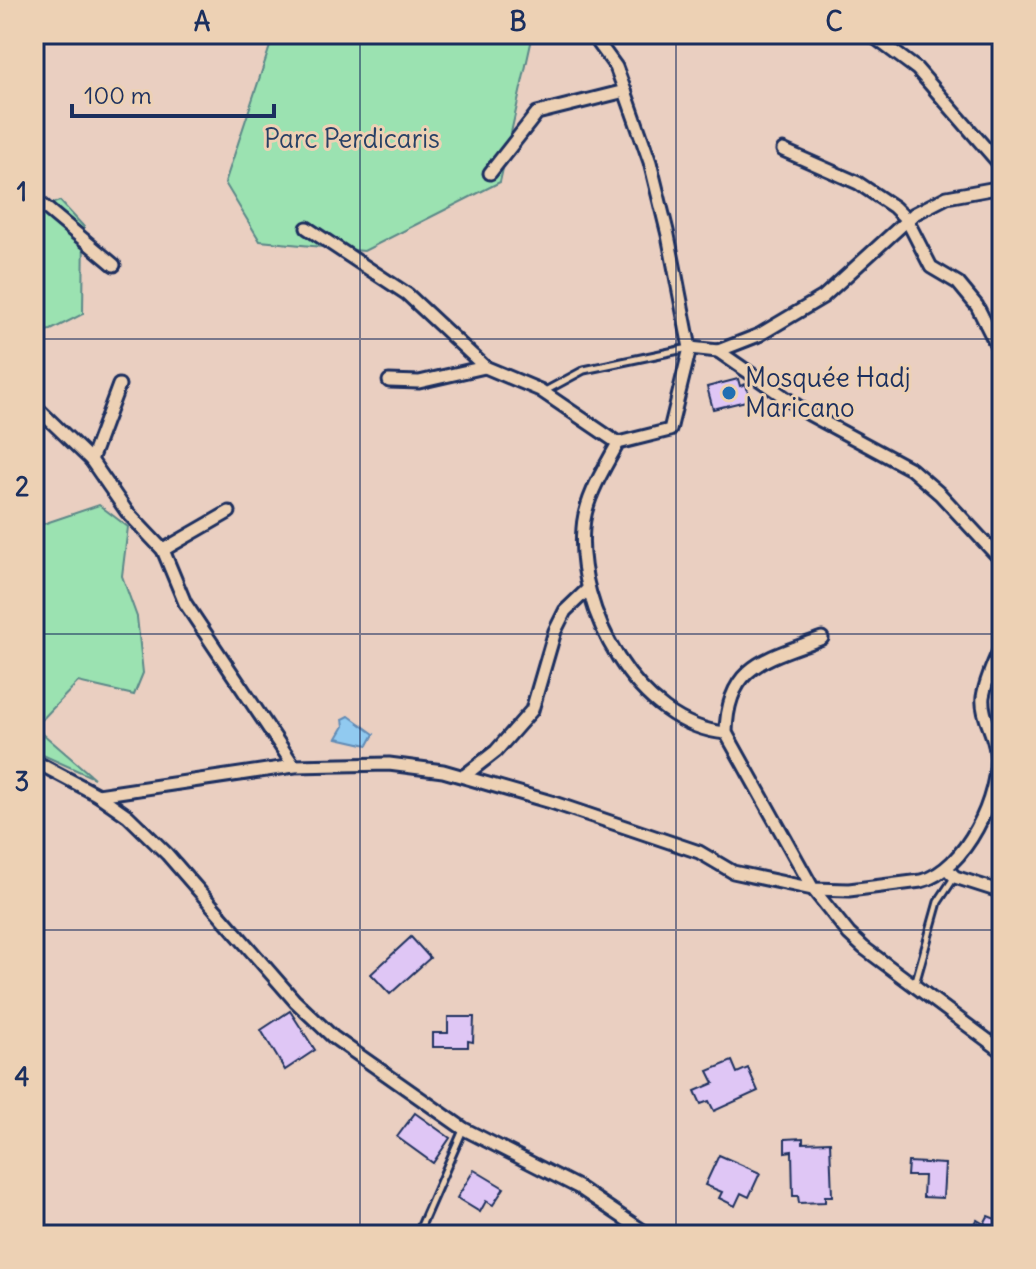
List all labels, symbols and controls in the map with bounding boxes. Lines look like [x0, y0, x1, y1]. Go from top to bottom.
text: A [194, 5, 211, 38]
text: B [509, 5, 527, 38]
text: C [825, 5, 843, 38]
scale bar [72, 68, 274, 118]
text: 100 m [84, 80, 152, 110]
park label: Parc Perdicaris [264, 122, 440, 155]
text: 1 [17, 175, 27, 208]
place label: Mosquée Hadj Maricano [745, 361, 910, 424]
marker: Mosquée Hadj Maricano [720, 384, 738, 402]
text: 2 [15, 470, 29, 503]
text: 3 [15, 765, 29, 798]
text: 4 [14, 1060, 30, 1093]

